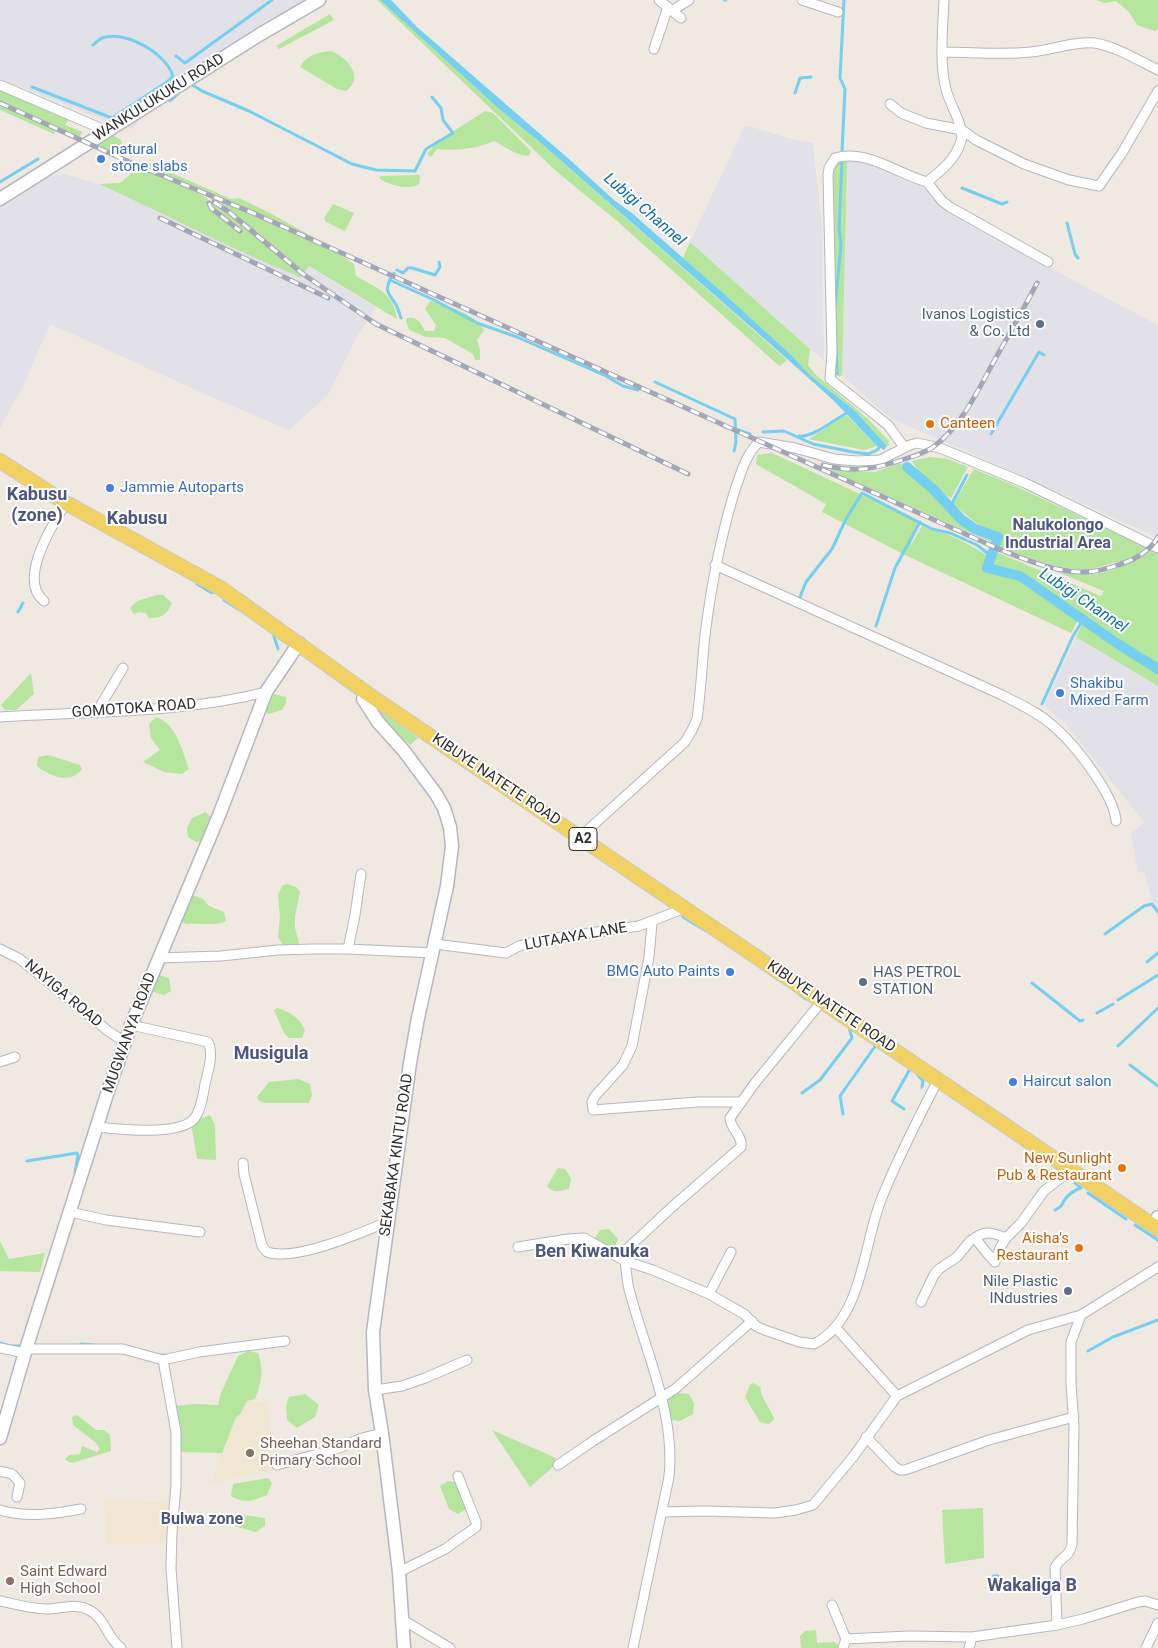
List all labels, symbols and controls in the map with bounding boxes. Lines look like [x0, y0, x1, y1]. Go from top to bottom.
street label: WANKULUKUKU ROAD [90, 50, 228, 146]
place label: natural stone slabs [111, 141, 188, 176]
marker: natural stone slabs [95, 153, 107, 165]
water label: Lubigi Channel [599, 169, 689, 251]
place label: Ivanos Logistics & Co. Ltd [922, 306, 1030, 341]
marker: Ivanos Logistics & Co. Ltd [1034, 318, 1046, 330]
place label: Canteen [940, 415, 995, 433]
marker: Canteen [924, 418, 936, 430]
place label: Jammie Autoparts [120, 479, 244, 497]
marker: Jammie Autoparts [104, 482, 116, 494]
district label: Kabusu (zone) [7, 484, 67, 526]
district label: Kabusu [107, 508, 167, 530]
district label: Nalukolongo Industrial Area [1005, 516, 1111, 554]
water label: Lubigi Channel [1035, 565, 1131, 637]
place label: Shakibu Mixed Farm [1070, 675, 1149, 710]
marker: Shakibu Mixed Farm [1054, 687, 1066, 699]
street label: GOMOTOKA ROAD [71, 696, 197, 722]
street label: KIBUYE NATETE ROAD [428, 730, 564, 830]
road number: A2 [569, 828, 597, 851]
street label: LUTAAYA LANE [523, 919, 629, 955]
street label: NAYIGA ROAD [21, 956, 105, 1032]
street label: KIBUYE NATETE ROAD [763, 957, 899, 1057]
place label: BMG Auto Paints [606, 963, 720, 981]
place label: HAS PETROL STATION [873, 964, 961, 999]
marker: BMG Auto Paints [724, 966, 736, 978]
street label: MUGWANYA ROAD [100, 970, 160, 1096]
marker: HAS PETROL STATION [857, 976, 869, 988]
district label: Musigula [234, 1043, 308, 1065]
street label: SEKABAKA KINTU ROAD [377, 1073, 417, 1237]
place label: Haircut salon [1023, 1073, 1112, 1091]
marker: Haircut salon [1007, 1076, 1019, 1088]
place label: New Sunlight Pub & Restaurant [997, 1150, 1112, 1185]
marker: New Sunlight Pub & Restaurant [1116, 1162, 1128, 1174]
place label: Aisha's Restaurant [997, 1230, 1069, 1265]
district label: Ben Kiwanuka [535, 1241, 649, 1263]
marker: Aisha's Restaurant [1073, 1242, 1085, 1254]
place label: Nile Plastic INdustries [983, 1273, 1058, 1308]
marker: Nile Plastic INdustries [1062, 1285, 1074, 1297]
place label: Sheehan Standard Primary School [260, 1435, 382, 1470]
marker: Sheehan Standard Primary School [244, 1447, 256, 1459]
district label: Bulwa zone [161, 1510, 243, 1530]
place label: Saint Edward High School [20, 1563, 107, 1598]
marker: Saint Edward High School [4, 1575, 16, 1587]
district label: Wakaliga B [987, 1575, 1077, 1597]

